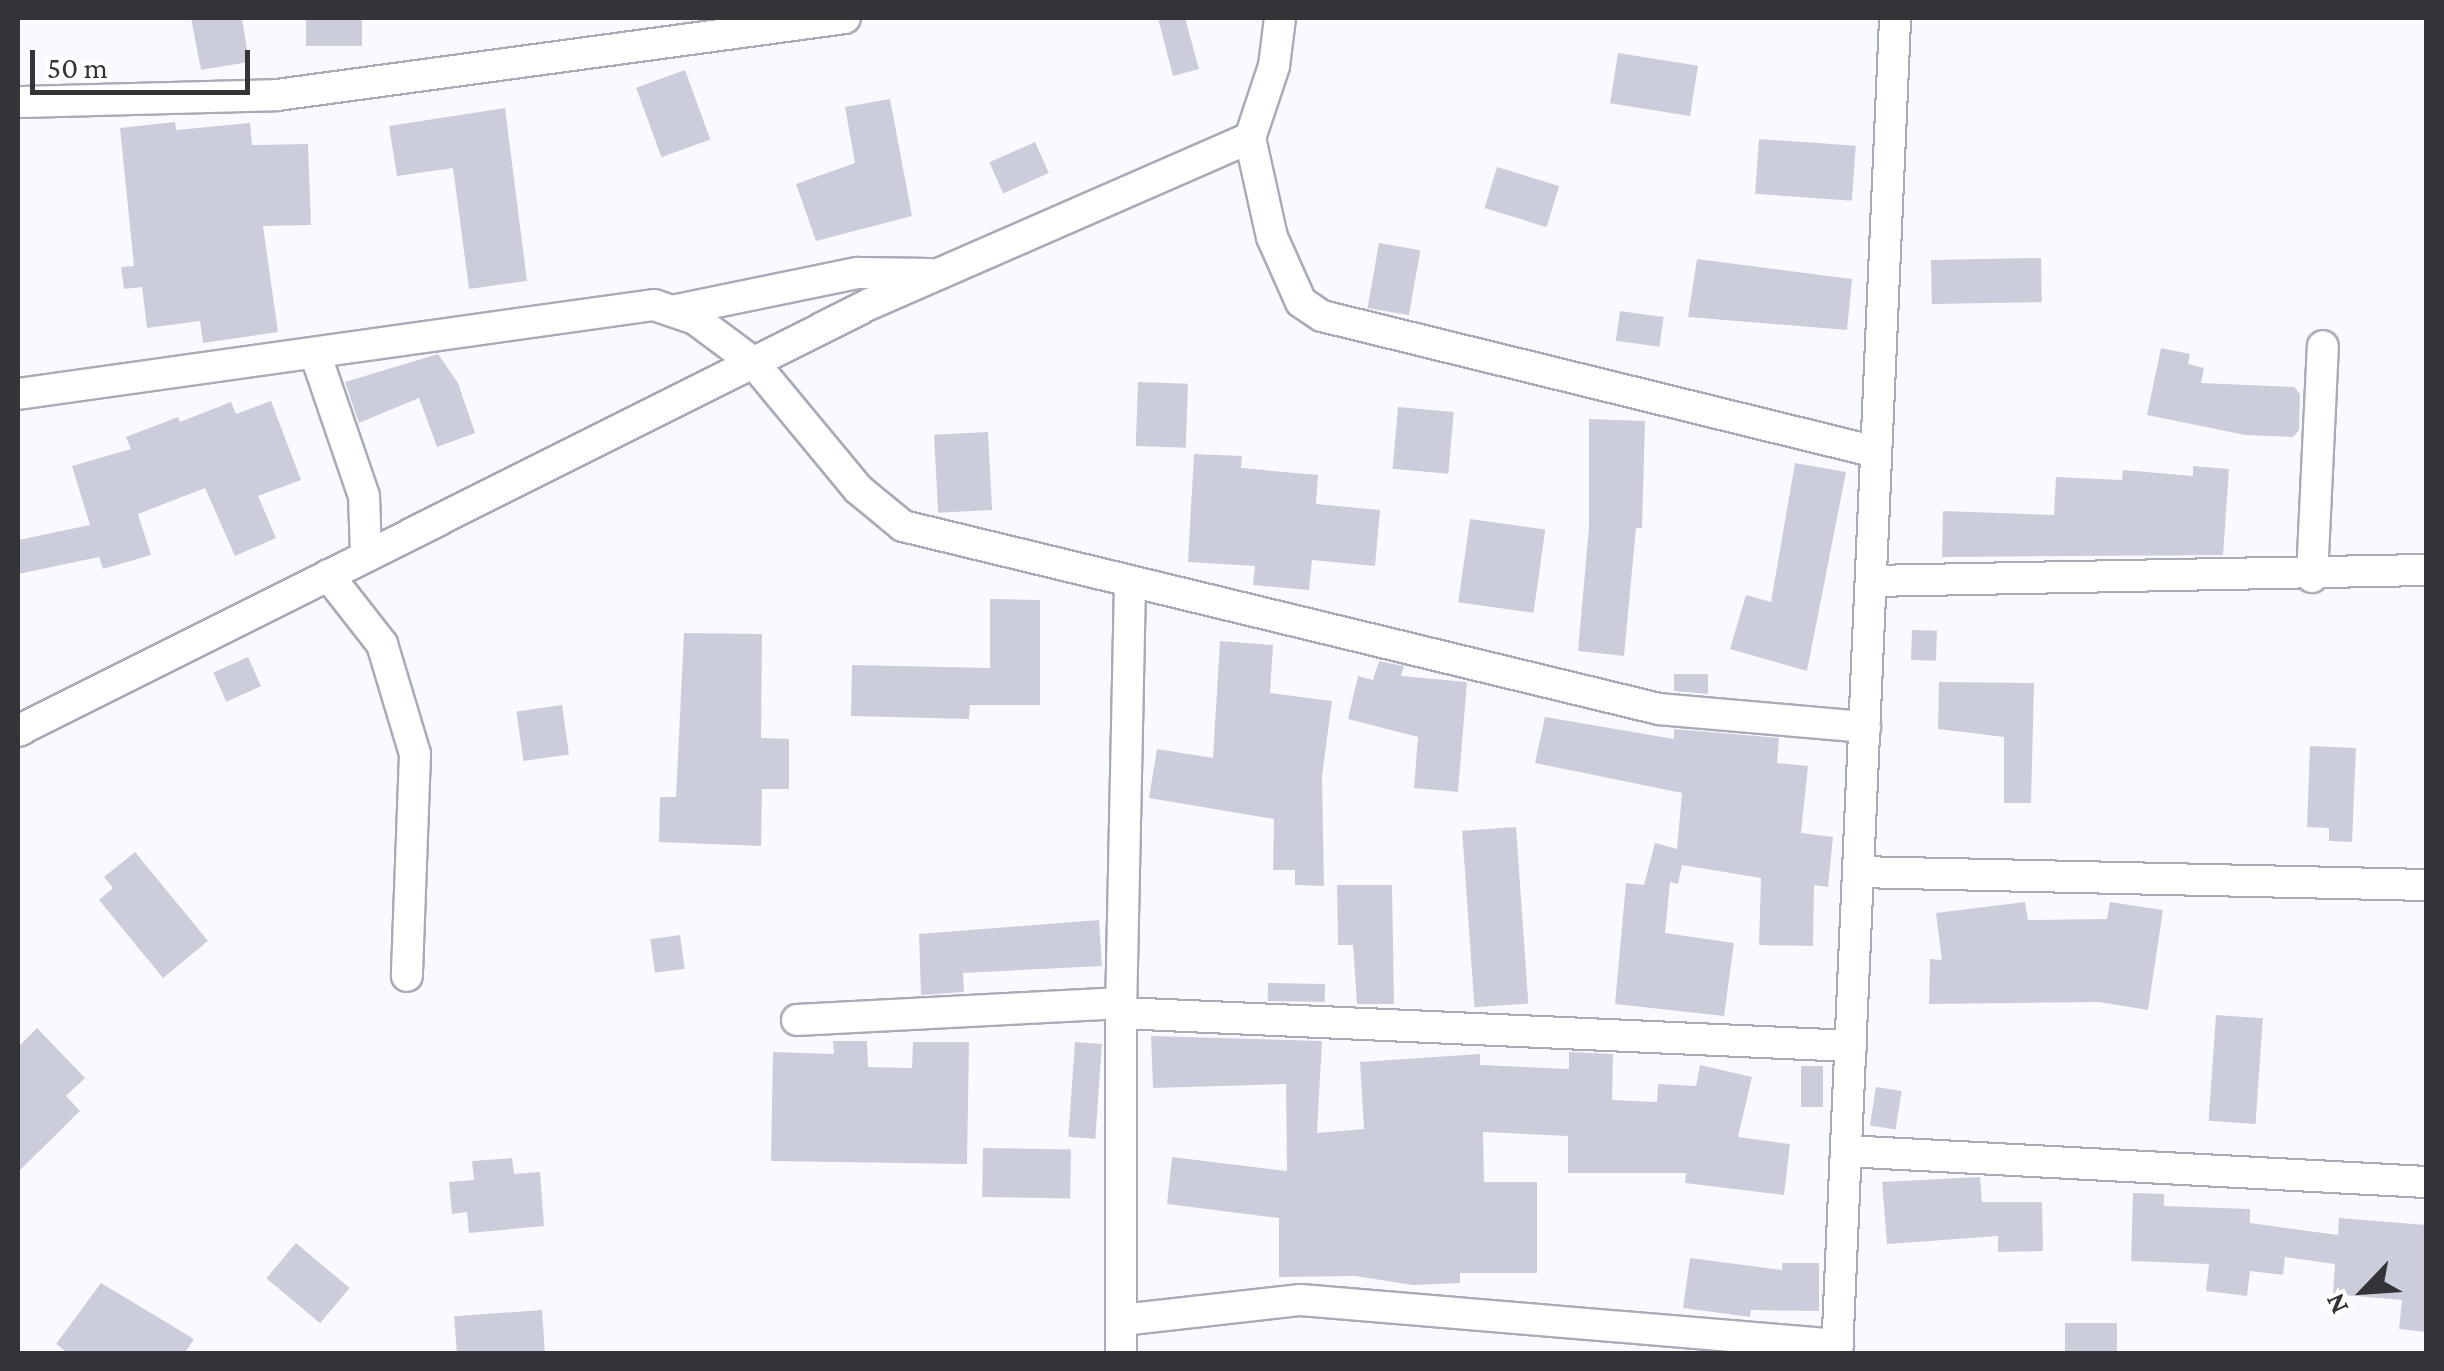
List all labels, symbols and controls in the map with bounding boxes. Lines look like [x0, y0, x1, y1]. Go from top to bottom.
scale bar [35, 30, 255, 92]
text: 50 m [47, 51, 108, 84]
north arrow [2314, 1241, 2414, 1341]
text: N [2318, 1289, 2354, 1319]

